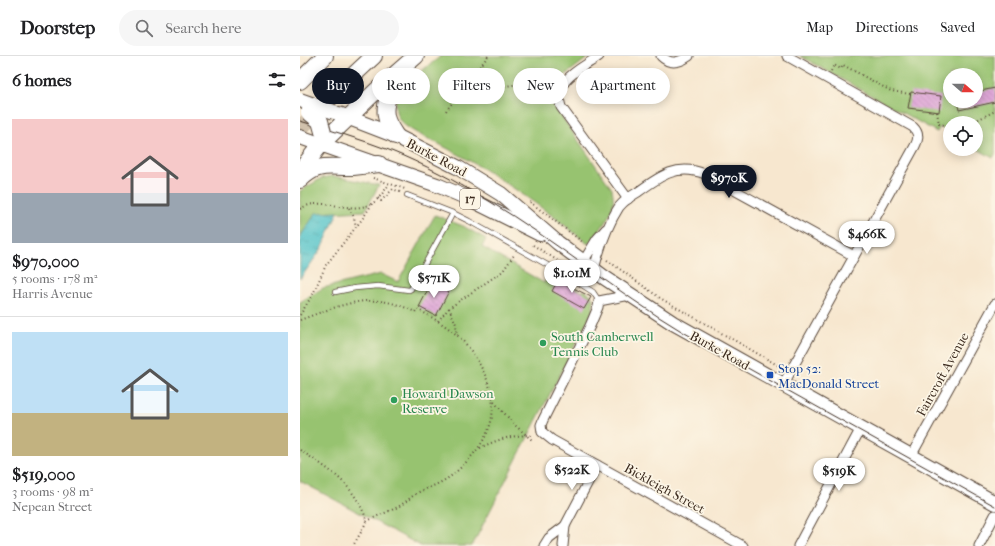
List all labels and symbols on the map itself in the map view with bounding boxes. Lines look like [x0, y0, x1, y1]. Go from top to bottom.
north arrow [943, 68, 983, 108]
street label: Burke Road [404, 135, 470, 180]
pin: $970K [701, 165, 757, 199]
road number: 17 [460, 189, 480, 209]
pin: $466K [839, 221, 895, 255]
pin: $1.01M [539, 260, 605, 294]
pin: $571K [406, 265, 462, 299]
street label: Burke Road [687, 328, 753, 373]
place label: South Camberwell Tennis Club [551, 329, 654, 359]
street label: Faircroft Avenue [913, 329, 972, 419]
marker: South Camberwell Tennis Club [538, 338, 548, 348]
place label: Stop 52: MacDonald Street [778, 361, 880, 391]
marker: Stop 52: MacDonald Street [765, 370, 775, 380]
place label: Howard Dawson Reserve [402, 386, 494, 416]
marker: Howard Dawson Reserve [389, 395, 399, 405]
pin: $522K [544, 457, 600, 491]
pin: $519K [811, 458, 867, 492]
street label: Bickleigh Street [622, 460, 708, 517]

